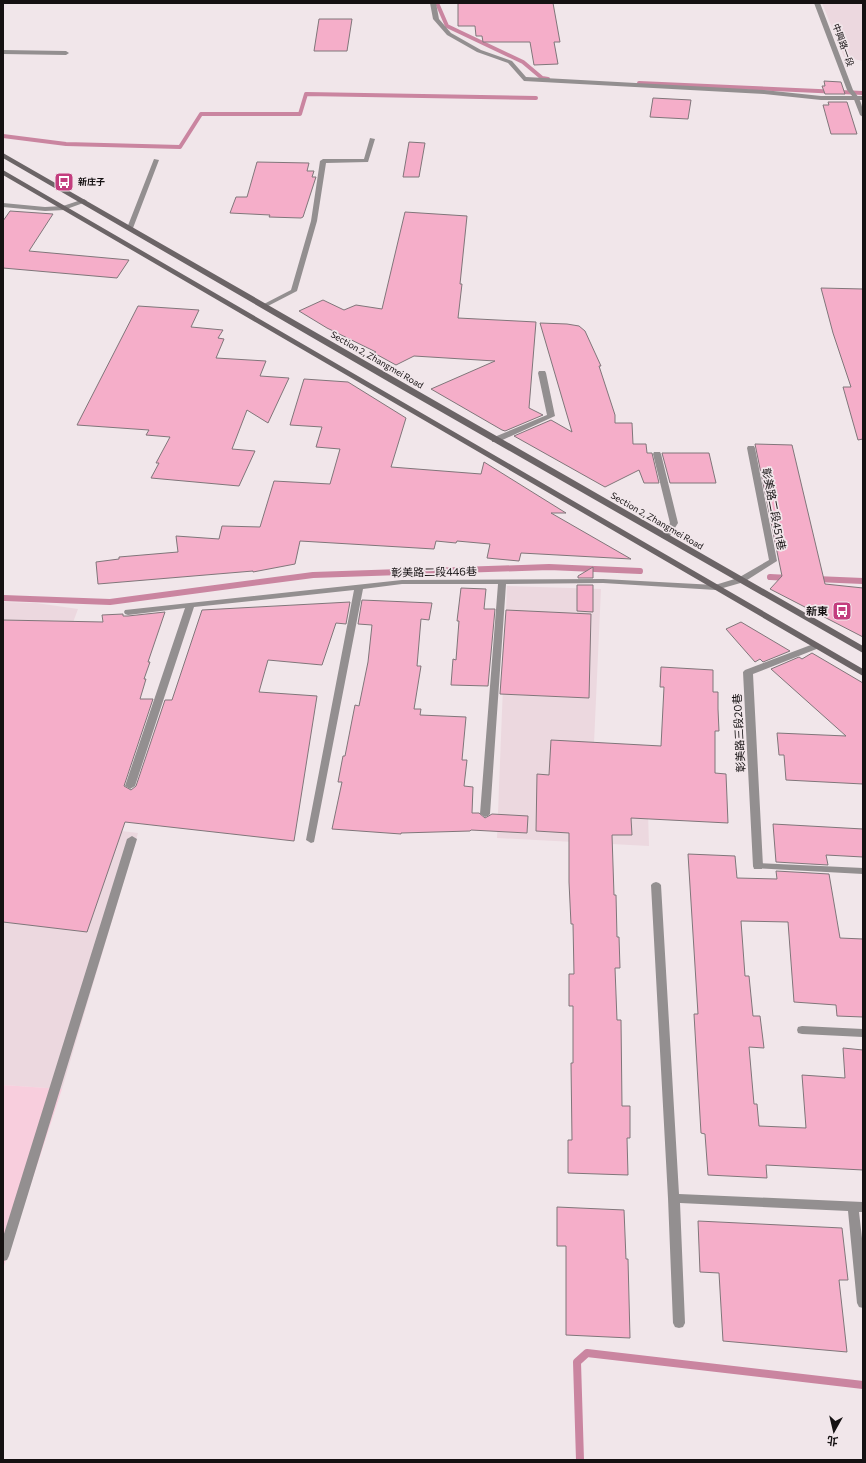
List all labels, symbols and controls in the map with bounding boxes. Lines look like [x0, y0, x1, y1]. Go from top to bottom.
street label: 中興路一段 [831, 22, 856, 68]
bus stop icon: 新庄子 [53, 171, 75, 193]
place label: 新庄子 [78, 176, 105, 187]
street label: Section 2, Zhangmei Road [329, 329, 426, 391]
street label: 彰美路二段451巷 [760, 467, 789, 551]
street label: Section 2, Zhangmei Road [609, 490, 706, 552]
street label: 彰美路二段446巷 [391, 564, 477, 579]
bus stop icon: 新東 [831, 600, 853, 622]
place label: 新東 [806, 604, 828, 617]
street label: 彰美路三段20巷 [730, 693, 747, 773]
north arrow [814, 1411, 854, 1451]
text: 北 [826, 1434, 839, 1449]

